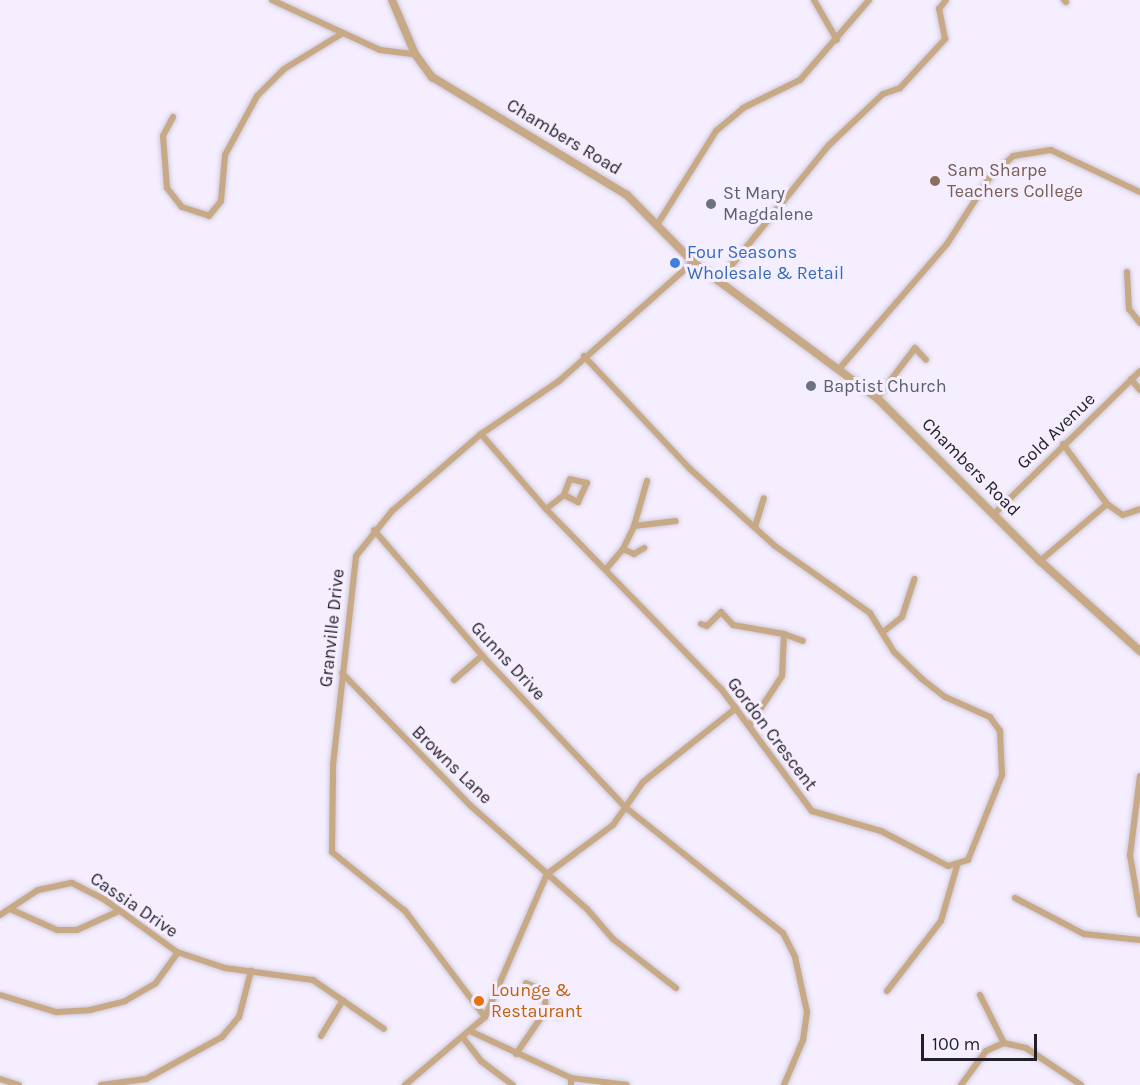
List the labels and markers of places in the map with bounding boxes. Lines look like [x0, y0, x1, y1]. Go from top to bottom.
place label: Sam Sharpe Teachers College [947, 160, 1083, 202]
marker: Sam Sharpe Teachers College [928, 174, 942, 188]
place label: St Mary Magdalene [723, 183, 813, 226]
marker: St Mary Magdalene [704, 197, 718, 211]
place label: Four Seasons Wholesale & Retail [687, 242, 844, 284]
marker: Four Seasons Wholesale & Retail [668, 256, 682, 270]
place label: Baptist Church [823, 375, 947, 397]
marker: Baptist Church [804, 379, 818, 393]
place label: Lounge & Restaurant [491, 980, 582, 1022]
marker: Lounge & Restaurant [472, 994, 486, 1008]

